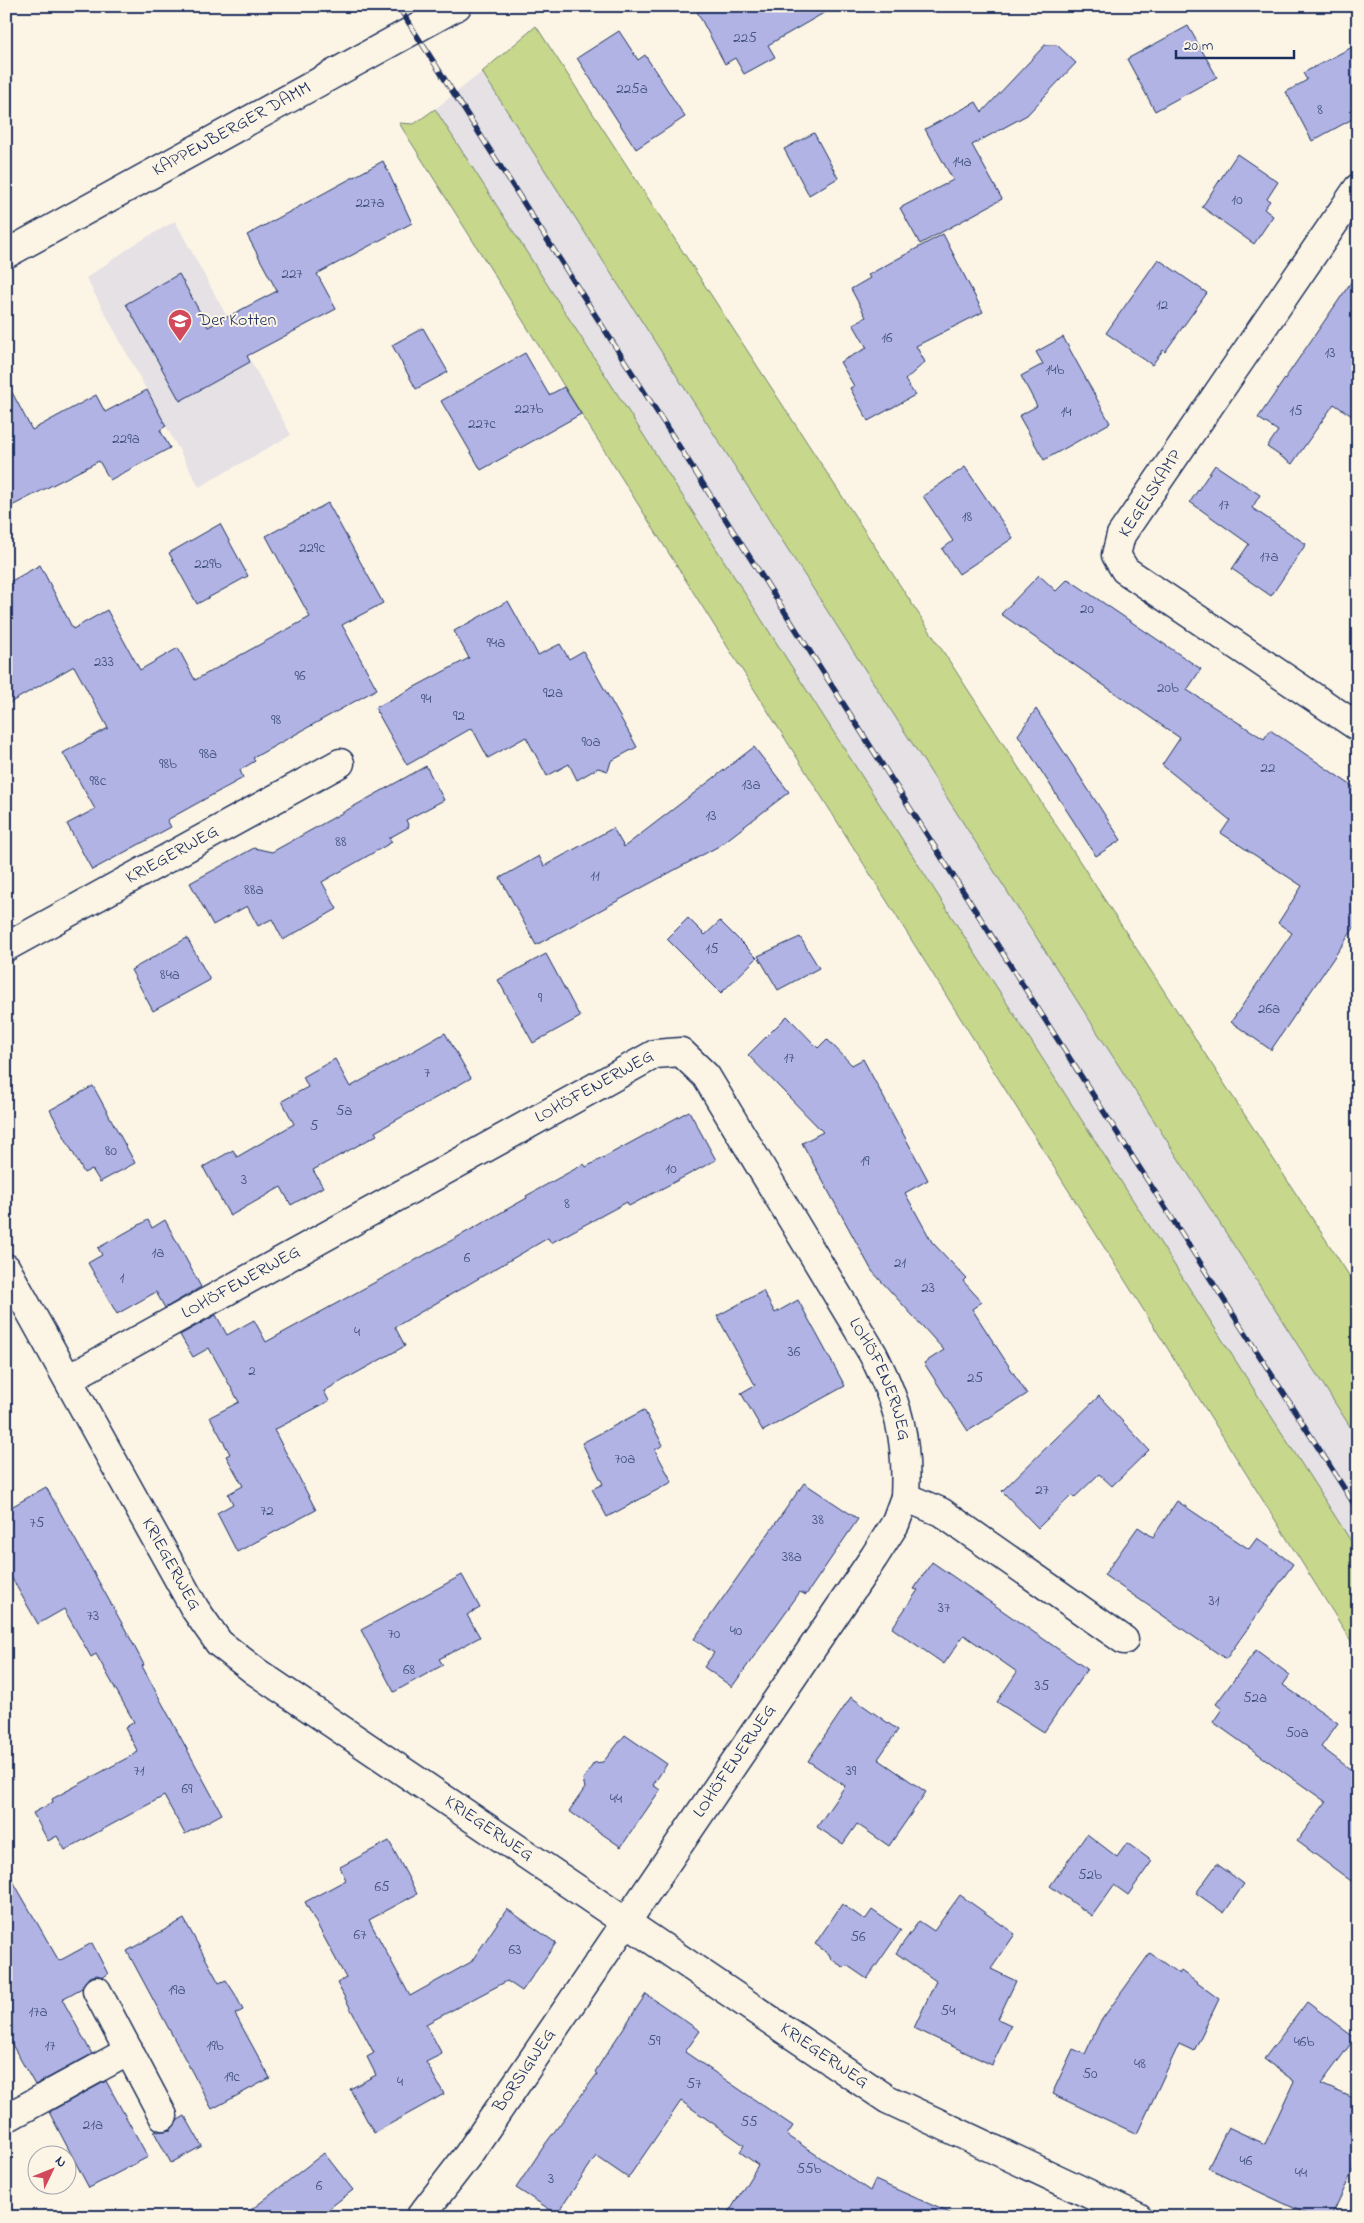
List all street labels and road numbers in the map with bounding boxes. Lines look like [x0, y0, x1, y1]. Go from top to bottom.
street label: KAPPENBERGER DAMM [148, 75, 316, 184]
street label: KEGELSKAMP [1113, 444, 1190, 543]
street label: KRIEGERWEG [121, 819, 223, 891]
street label: LOHÖFENERWEG [531, 1044, 659, 1131]
street label: LOHÖFENERWEG [177, 1240, 305, 1326]
street label: LOHÖFENERWEG [841, 1313, 916, 1443]
street label: KRIEGERWEG [134, 1513, 206, 1616]
street label: LOHÖFENERWEG [687, 1700, 783, 1824]
street label: KRIEGERWEG [439, 1790, 538, 1868]
street label: KRIEGERWEG [774, 2017, 873, 2096]
street label: BORSIGWEG [487, 2024, 563, 2119]

